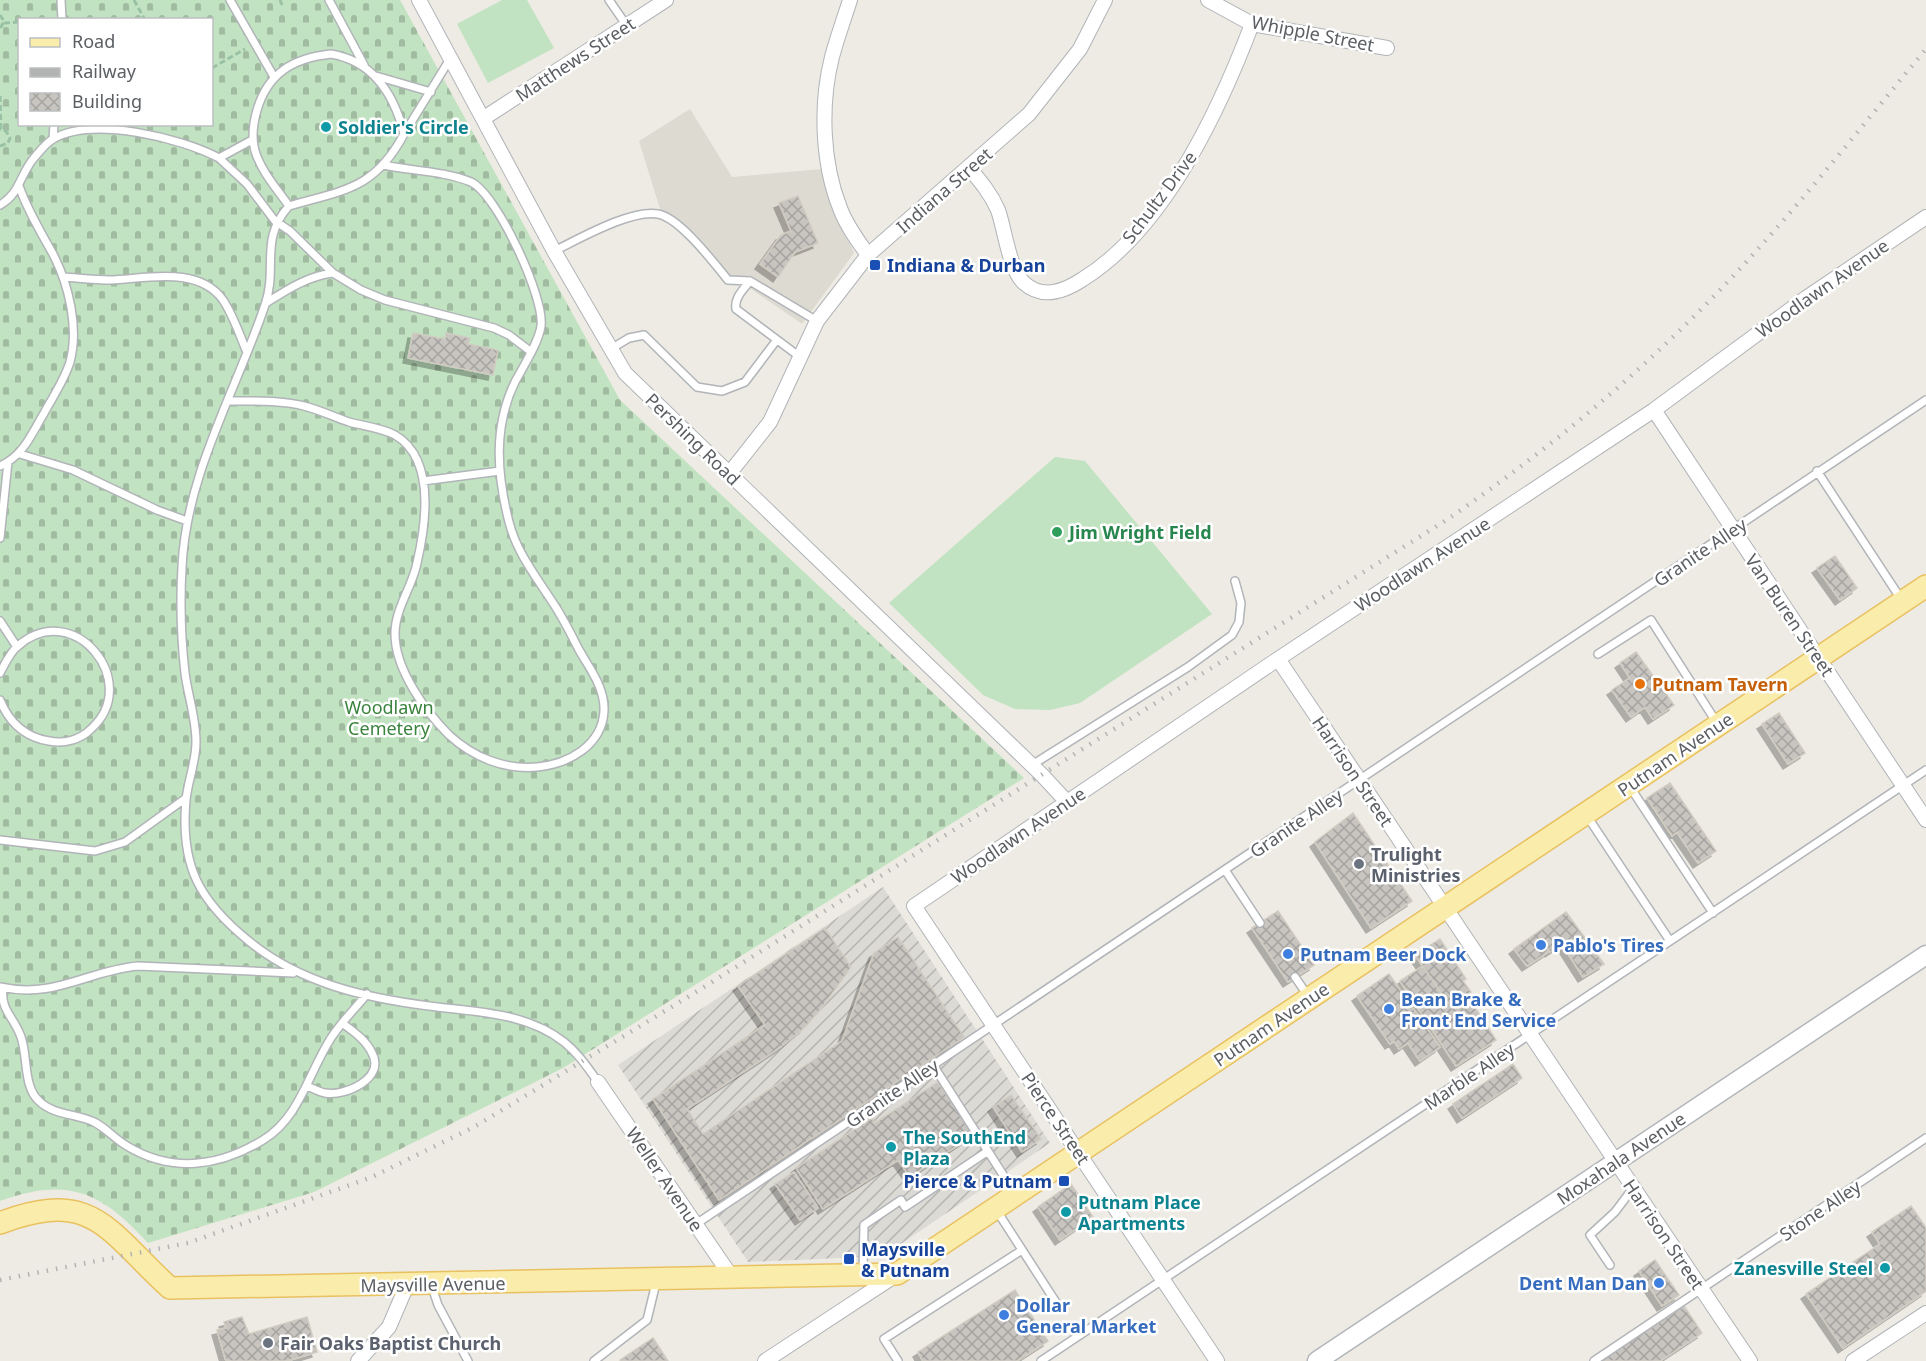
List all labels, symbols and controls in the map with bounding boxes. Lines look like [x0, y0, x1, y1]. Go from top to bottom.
street label: Whipple Street [1250, 9, 1377, 57]
street label: Matthews Street [511, 11, 640, 107]
legend [18, 18, 213, 126]
text: Road [72, 29, 115, 53]
text: Railway [72, 59, 137, 83]
text: Building [72, 89, 142, 113]
place label: Soldier's Circle [338, 115, 469, 139]
marker: Soldier's Circle [319, 120, 333, 134]
street label: Indiana Street [891, 142, 997, 238]
street label: Schultz Drive [1116, 146, 1202, 248]
street label: Woodlawn Avenue [1751, 233, 1893, 343]
place label: Indiana & Durban [887, 253, 1045, 277]
marker: Indiana & Durban [868, 258, 882, 272]
street label: Pershing Road [640, 388, 746, 490]
street label: Woodlawn Avenue [1350, 511, 1494, 617]
street label: Granite Alley [1649, 512, 1752, 592]
place label: Jim Wright Field [1067, 520, 1212, 544]
marker: Jim Wright Field [1050, 525, 1064, 539]
street label: Van Buren Street [1740, 549, 1840, 681]
place label: Putnam Tavern [1652, 672, 1788, 696]
marker: Putnam Tavern [1633, 677, 1647, 691]
park label: Woodlawn Cemetery [344, 695, 434, 740]
street label: Putnam Avenue [1613, 706, 1737, 802]
street label: Harrison Street [1307, 711, 1399, 831]
street label: Woodlawn Avenue [946, 781, 1090, 889]
street label: Granite Alley [1245, 783, 1348, 863]
place label: Trulight Ministries [1371, 842, 1461, 887]
marker: Trulight Ministries [1352, 857, 1366, 871]
place label: Pablo's Tires [1553, 933, 1664, 957]
marker: Pablo's Tires [1534, 938, 1548, 952]
place label: Putnam Beer Dock [1300, 942, 1467, 966]
marker: Putnam Beer Dock [1281, 947, 1295, 961]
street label: Putnam Avenue [1209, 976, 1333, 1072]
place label: Bean Brake & Front End Service [1401, 987, 1556, 1032]
marker: Bean Brake & Front End Service [1382, 1002, 1396, 1016]
street label: Marble Alley [1419, 1036, 1520, 1115]
street label: Granite Alley [841, 1053, 944, 1133]
street label: Pierce Street [1016, 1067, 1096, 1169]
street label: Moxahala Avenue [1552, 1106, 1690, 1210]
street label: Weller Avenue [621, 1122, 709, 1236]
place label: The SouthEnd Plaza [903, 1125, 1026, 1170]
marker: The SouthEnd Plaza [884, 1140, 898, 1154]
place label: Pierce & Putnam [903, 1169, 1052, 1193]
marker: Pierce & Putnam [1057, 1174, 1071, 1188]
street label: Harrison Street [1618, 1174, 1710, 1294]
street label: Stone Alley [1775, 1174, 1866, 1246]
place label: Putnam Place Apartments [1078, 1190, 1201, 1235]
marker: Putnam Place Apartments [1059, 1205, 1073, 1219]
place label: Maysville & Putnam [861, 1237, 950, 1282]
marker: Maysville & Putnam [842, 1252, 856, 1266]
place label: Zanesville Steel [1734, 1256, 1873, 1280]
marker: Zanesville Steel [1878, 1261, 1892, 1275]
street label: Maysville Avenue [360, 1271, 506, 1297]
place label: Dent Man Dan [1519, 1271, 1647, 1295]
marker: Dent Man Dan [1652, 1276, 1666, 1290]
place label: Dollar General Market [1016, 1293, 1156, 1338]
marker: Dollar General Market [997, 1308, 1011, 1322]
place label: Fair Oaks Baptist Church [280, 1331, 501, 1355]
marker: Fair Oaks Baptist Church [261, 1336, 275, 1350]

